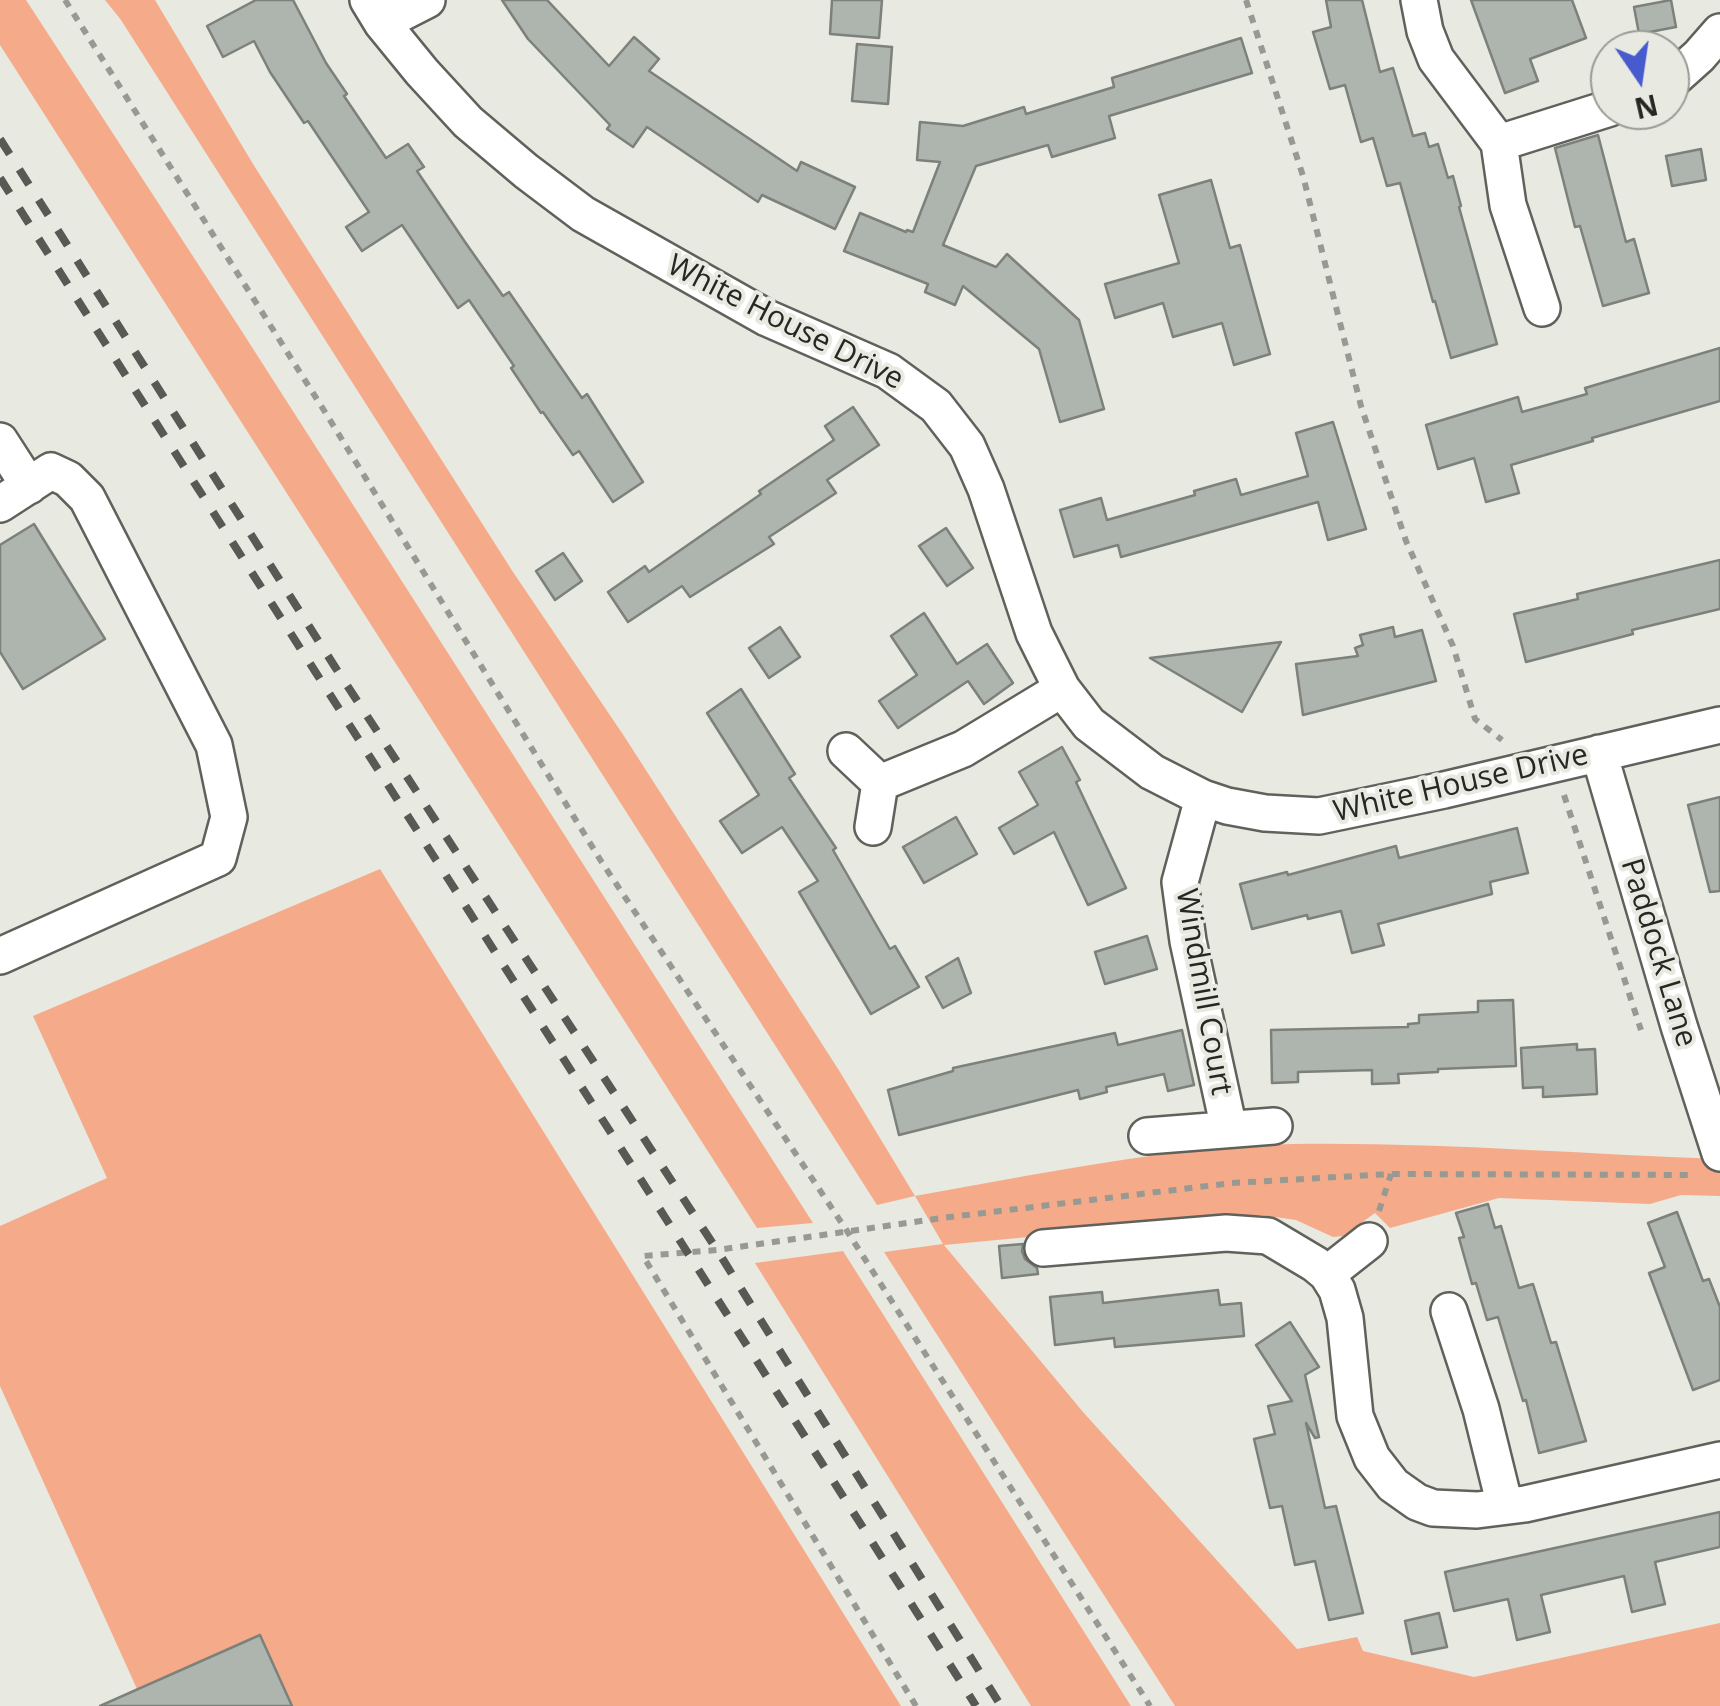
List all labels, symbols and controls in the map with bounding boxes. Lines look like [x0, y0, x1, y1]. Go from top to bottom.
north arrow [1590, 30, 1690, 130]
text: N [1631, 86, 1662, 128]
street label: White House Drive [661, 248, 909, 398]
street label: White House Drive [1330, 737, 1592, 831]
street label: Paddock Lane [1612, 855, 1704, 1051]
street label: Windmill Court [1167, 886, 1239, 1098]

